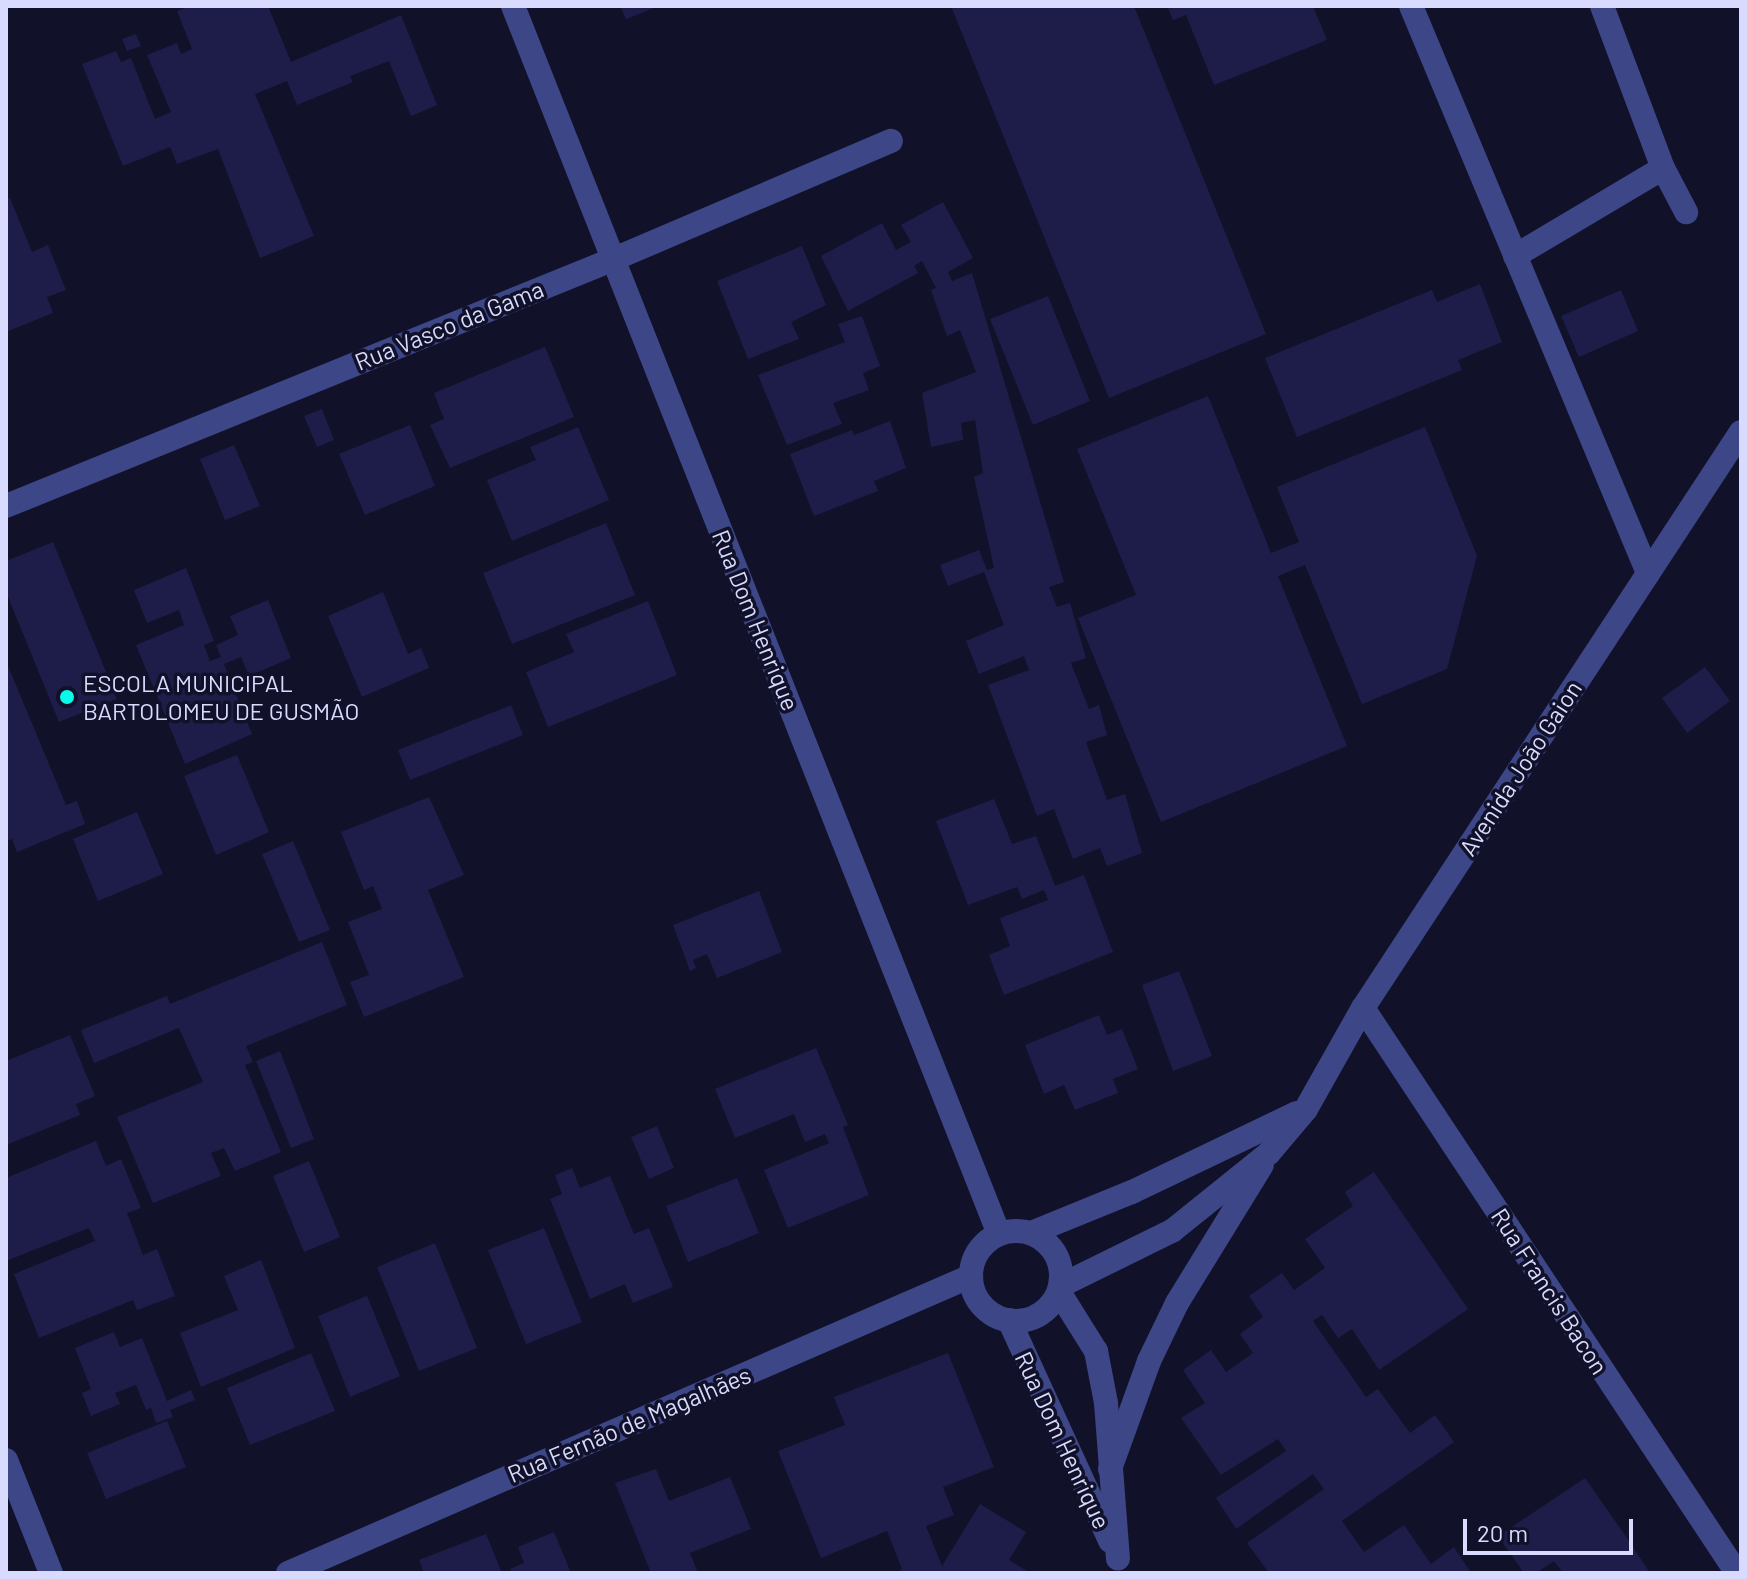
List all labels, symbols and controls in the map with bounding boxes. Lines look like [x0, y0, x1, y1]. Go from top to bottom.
street label: Rua Vasco da Gama [351, 274, 547, 376]
street label: Rua Dom Henrique [707, 525, 805, 715]
place label: ESCOLA MUNICIPAL BARTOLOMEU DE GUSMÃO [83, 669, 359, 725]
street label: Avenida João Gaion [1453, 675, 1587, 861]
marker: ESCOLA MUNICIPAL BARTOLOMEU DE GUSMÃO [58, 688, 76, 706]
street label: Rua Francis Bacon [1486, 1203, 1614, 1379]
street label: Rua Dom Henrique [1009, 1347, 1117, 1533]
street label: Rua Fernão de Magalhães [503, 1360, 755, 1488]
scale bar [1467, 1503, 1637, 1553]
text: 20 m [1477, 1518, 1528, 1547]

